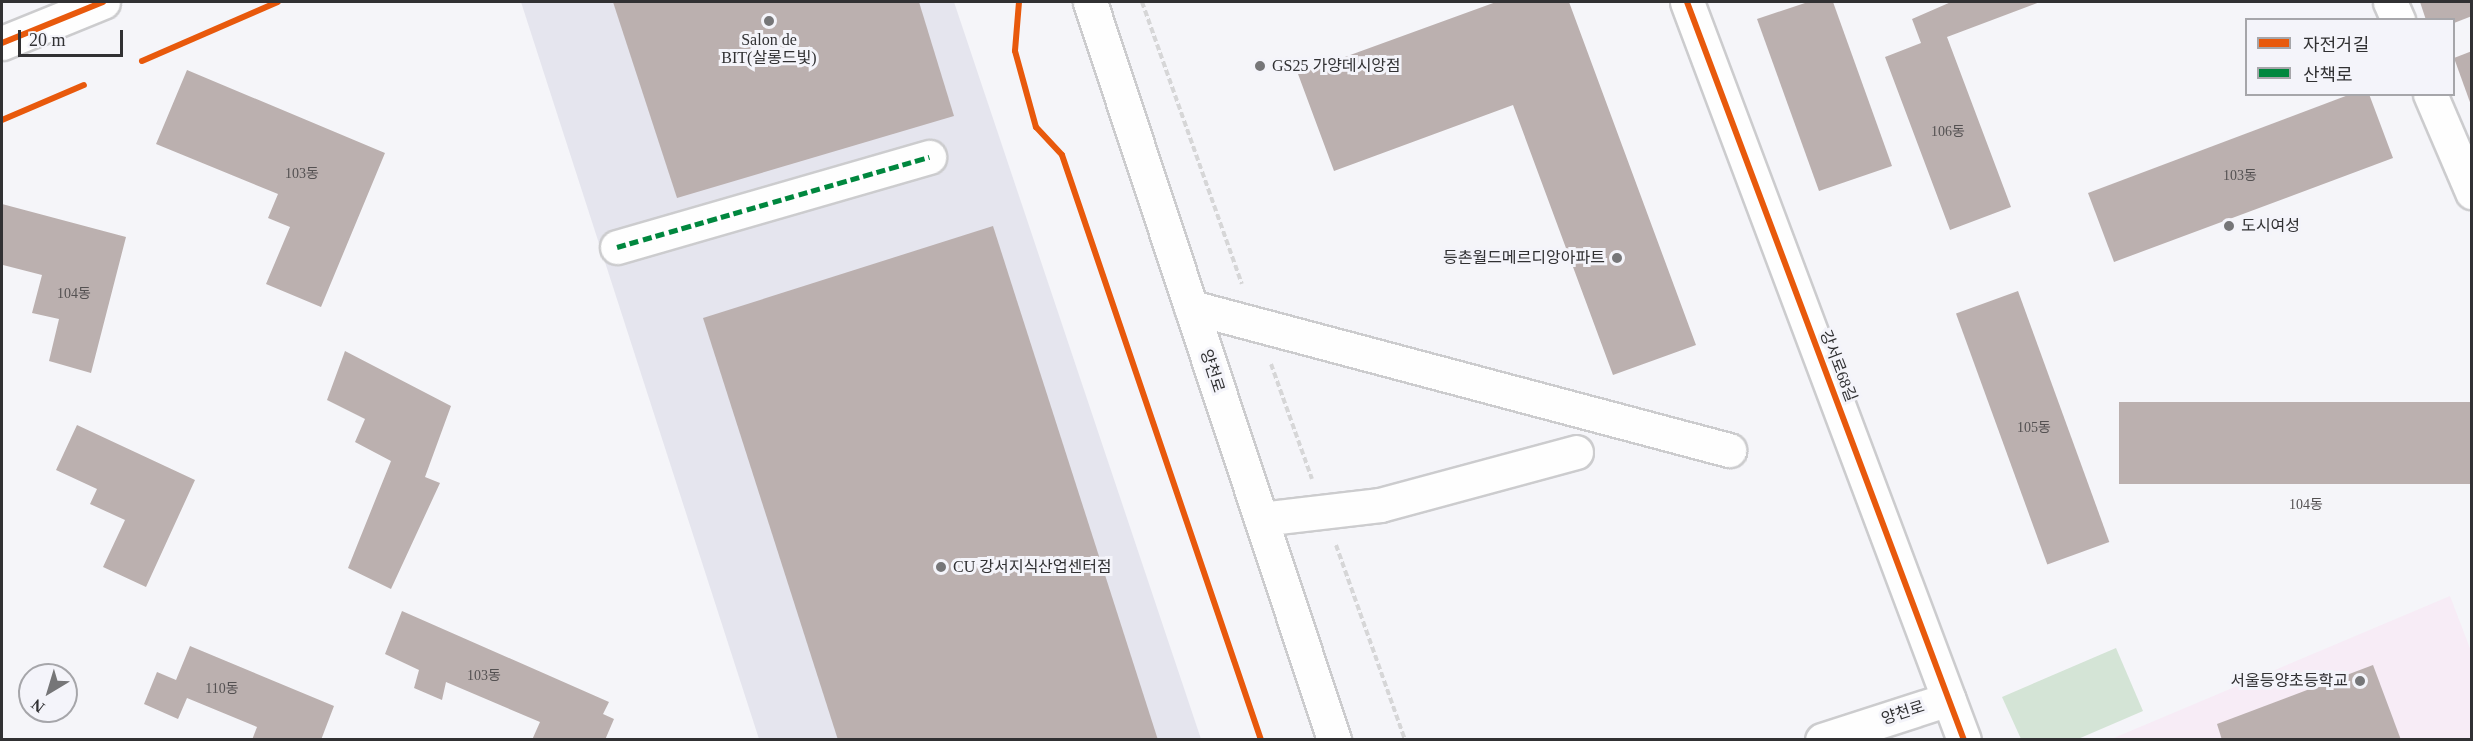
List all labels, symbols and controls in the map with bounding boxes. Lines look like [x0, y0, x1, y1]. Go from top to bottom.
marker: Salon de BIT(살롱드빛) [762, 14, 776, 28]
scale bar [21, 18, 126, 56]
legend [2245, 18, 2455, 96]
text: 20 m [29, 30, 66, 50]
place label: Salon de BIT(살롱드빛) [721, 30, 817, 68]
text: 자전거길 [2303, 35, 2369, 55]
place label: GS25 가양데시앙점 [1272, 56, 1401, 76]
marker: GS25 가양데시앙점 [1253, 59, 1267, 73]
text: 산책로 [2303, 65, 2353, 85]
house number: 106동 [1931, 124, 1965, 140]
house number: 103동 [285, 166, 319, 182]
house number: 103동 [2223, 168, 2257, 184]
place label: 도시여성 [2241, 216, 2300, 236]
marker: 도시여성 [2222, 219, 2236, 233]
place label: 등촌월드메르디앙아파트 [1443, 248, 1605, 268]
marker: 등촌월드메르디앙아파트 [1610, 251, 1624, 265]
house number: 104동 [57, 286, 91, 302]
street label: 강서로68길 [1816, 328, 1860, 404]
street label: 양천로 [1196, 347, 1228, 395]
house number: 105동 [2017, 420, 2051, 436]
house number: 104동 [2289, 497, 2323, 513]
place label: CU 강서지식산업센터점 [953, 557, 1112, 577]
marker: CU 강서지식산업센터점 [934, 560, 948, 574]
north arrow [18, 663, 78, 723]
house number: 103동 [467, 668, 501, 684]
place label: 서울등양초등학교 [2230, 671, 2348, 691]
marker: 서울등양초등학교 [2353, 674, 2367, 688]
house number: 110동 [205, 681, 239, 697]
text: N [28, 696, 48, 716]
street label: 양천로 [1879, 697, 1927, 729]

